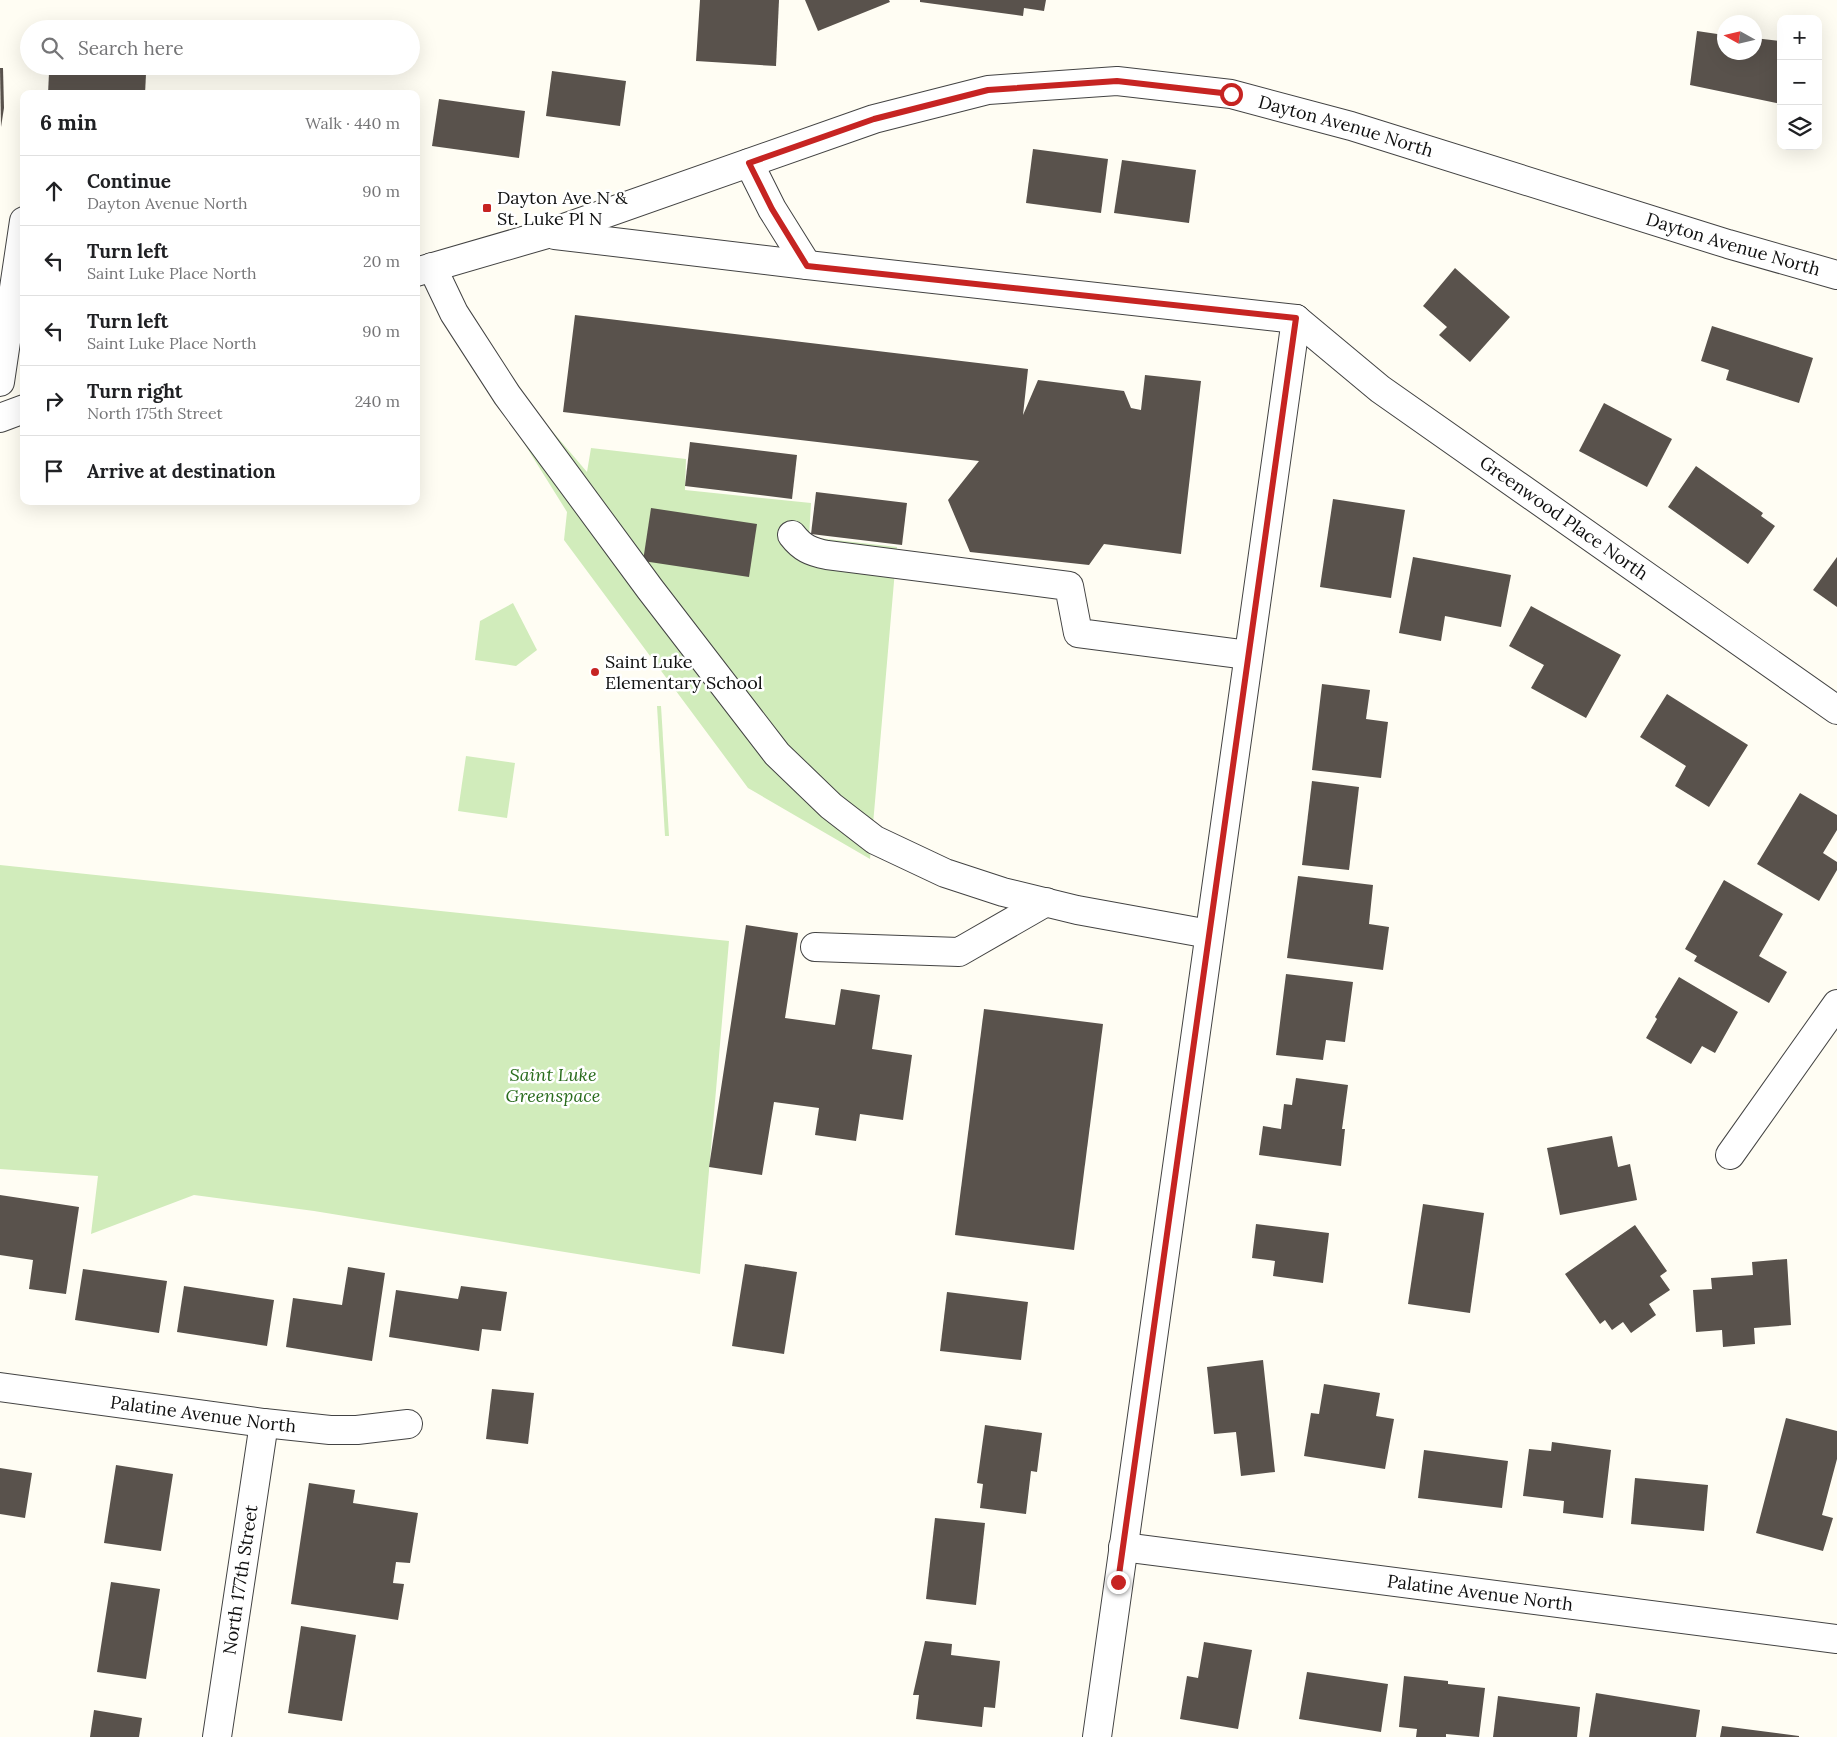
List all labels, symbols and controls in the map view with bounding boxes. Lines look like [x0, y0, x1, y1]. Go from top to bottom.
north arrow [1717, 15, 1762, 60]
map controls [1777, 15, 1822, 150]
button: + [1777, 15, 1822, 60]
search box [20, 20, 420, 75]
icon: search [38, 34, 66, 62]
text: Search here [78, 36, 184, 60]
button: − [1777, 60, 1822, 105]
route start [1220, 83, 1243, 106]
street label: Dayton Avenue North [1256, 90, 1436, 162]
button: layers [1777, 105, 1822, 150]
text: 6 min [40, 109, 97, 136]
text: Walk · 440 m [305, 113, 400, 133]
text: Continue [87, 169, 171, 193]
icon: ahead [40, 177, 68, 205]
text: 90 m [362, 181, 400, 201]
place label: Dayton Ave N & St. Luke Pl N [497, 186, 628, 230]
text: Dayton Avenue North [87, 193, 248, 213]
marker: Dayton Ave N & St. Luke Pl N [481, 202, 493, 214]
street label: Dayton Avenue North [1643, 207, 1823, 281]
text: Turn left [87, 239, 168, 263]
icon: left [40, 247, 68, 275]
text: 20 m [363, 251, 400, 271]
text: Saint Luke Place North [87, 263, 257, 283]
text: Turn left [87, 309, 168, 333]
icon: left [40, 317, 68, 345]
text: 90 m [362, 321, 400, 341]
text: Saint Luke Place North [87, 333, 257, 353]
text: Turn right [87, 379, 183, 403]
icon: right [40, 387, 68, 415]
text: 240 m [355, 391, 400, 411]
text: North 175th Street [87, 403, 223, 423]
street label: Greenwood Place North [1475, 451, 1653, 585]
icon: arrive [40, 457, 68, 485]
text: Arrive at destination [87, 459, 276, 483]
place label: Saint Luke Elementary School [605, 650, 763, 694]
marker: Saint Luke Elementary School [589, 666, 601, 678]
park label: Saint Luke Greenspace [506, 1063, 600, 1107]
street label: Palatine Avenue North [109, 1390, 297, 1437]
street label: North 177th Street [217, 1503, 263, 1656]
street label: Palatine Avenue North [1386, 1569, 1575, 1616]
route end [1107, 1571, 1130, 1594]

